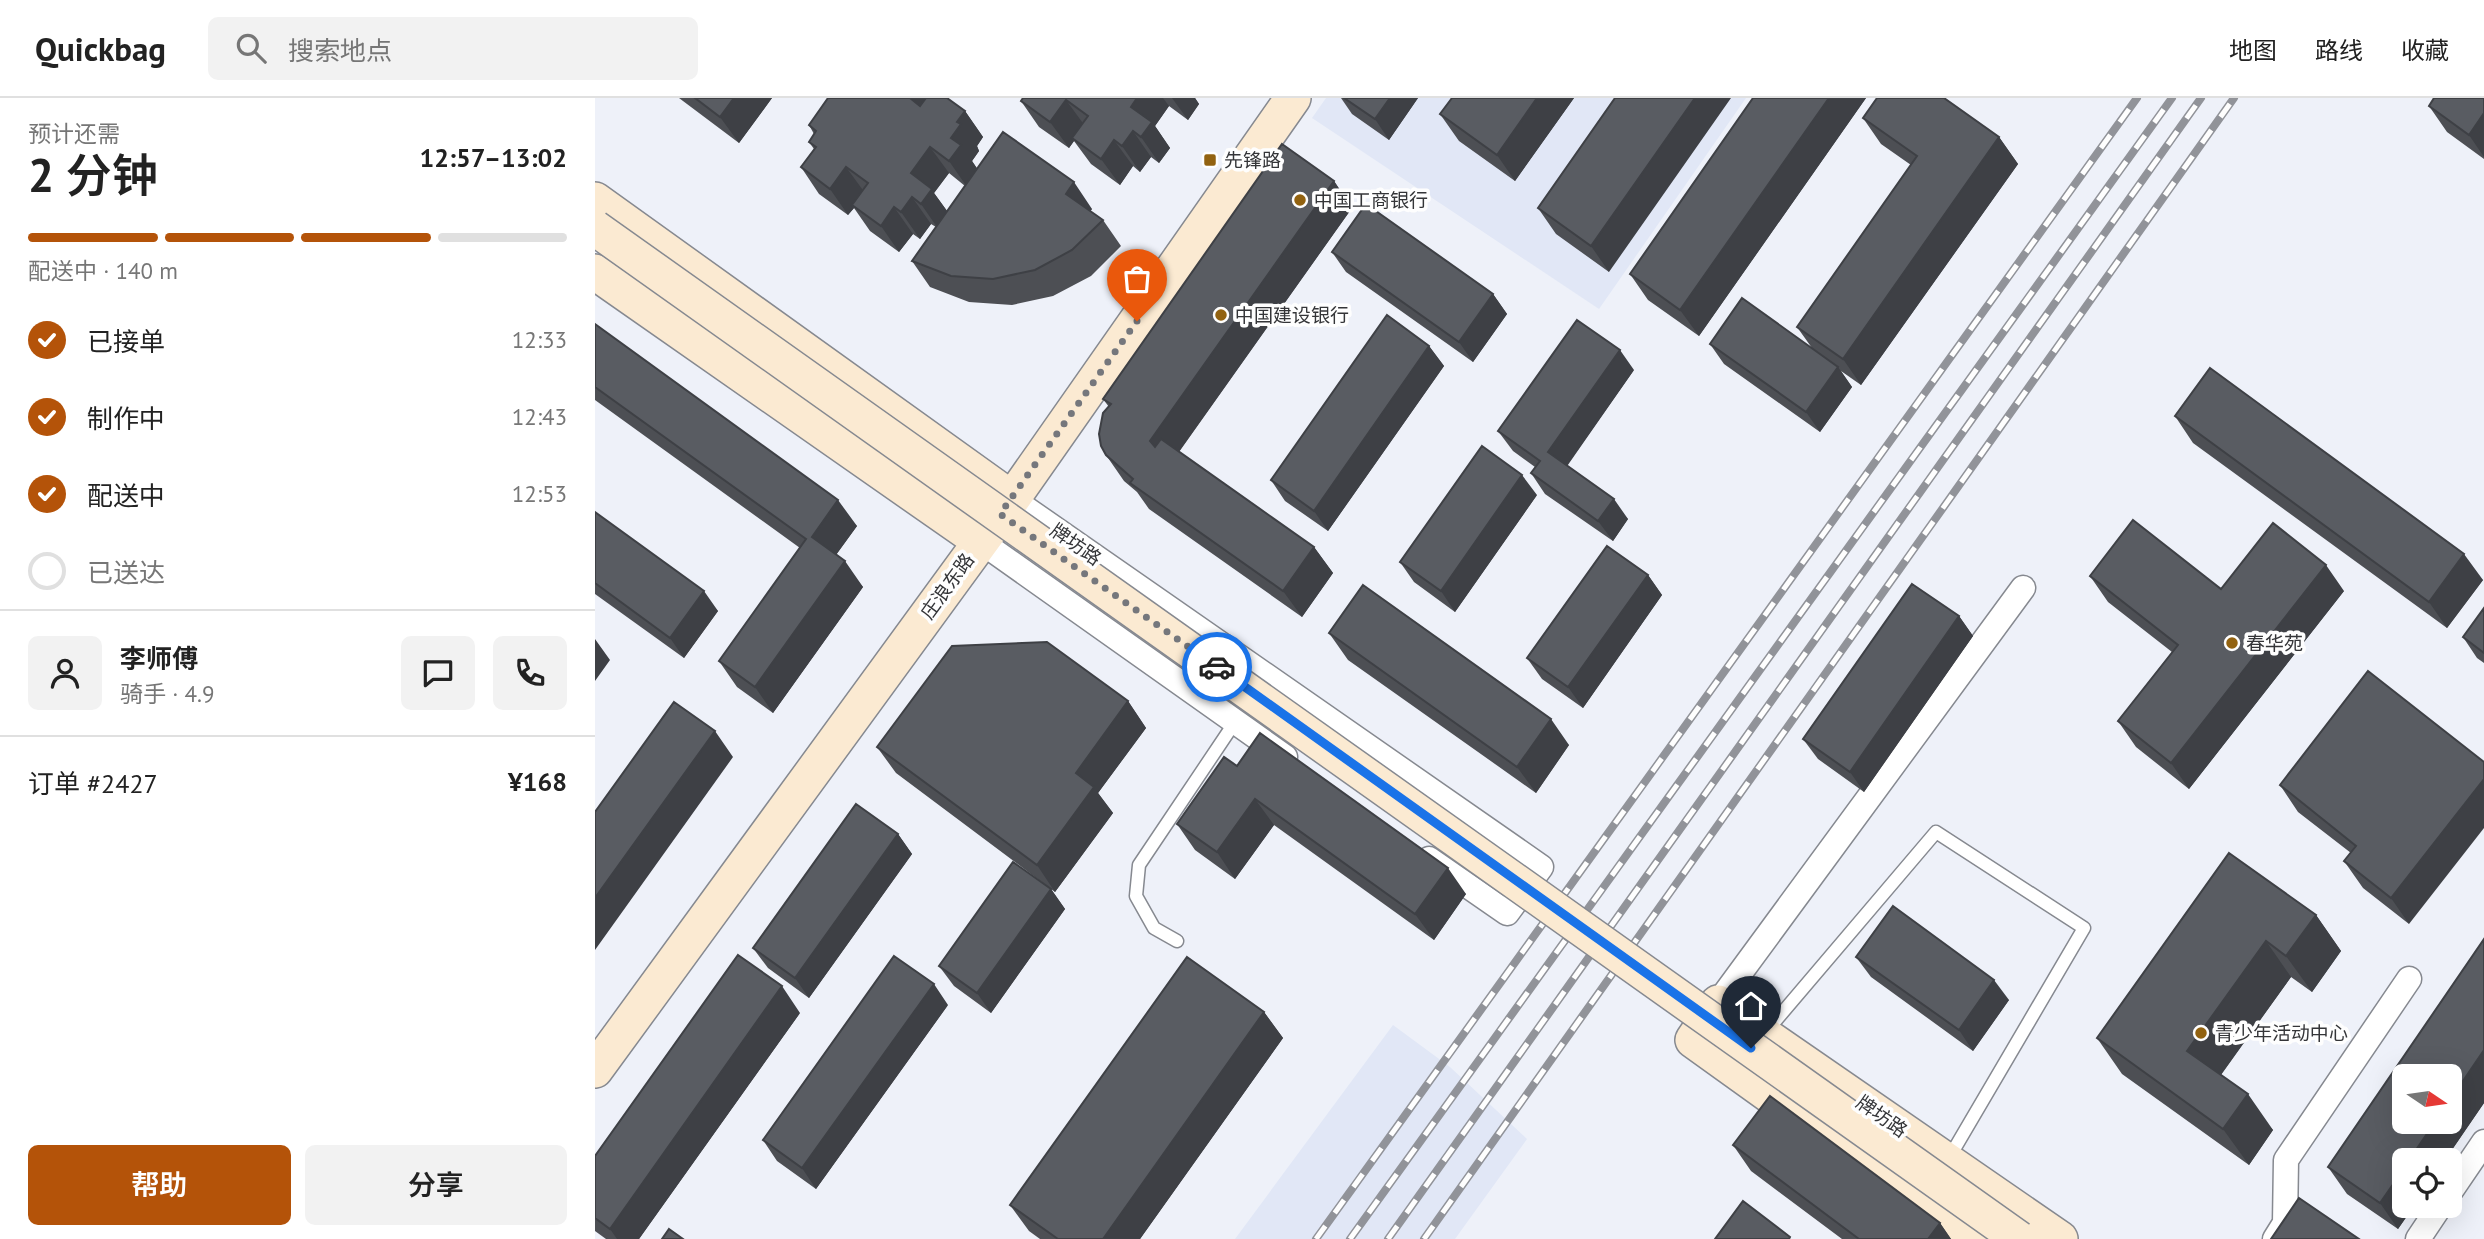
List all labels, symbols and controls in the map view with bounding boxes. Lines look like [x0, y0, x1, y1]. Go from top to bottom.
search box [208, 17, 698, 80]
text: Quickbag [35, 27, 166, 70]
icon: search [232, 29, 270, 67]
text: 搜索地点 [288, 34, 392, 67]
text: 地图 [2229, 35, 2277, 66]
text: 路线 [2315, 35, 2363, 66]
text: 收藏 [2401, 35, 2449, 66]
text: 预计还需 [28, 119, 120, 148]
text: 12:57–13:02 [420, 141, 567, 174]
text: 2 分钟 [28, 145, 158, 205]
place label: 先锋路 [1224, 148, 1281, 172]
marker: 先锋路 [1202, 152, 1218, 168]
place label: 中国工商银行 [1314, 188, 1428, 212]
marker: 中国工商银行 [1292, 192, 1308, 208]
pin [1107, 249, 1167, 321]
text: 配送中 · 140 m [28, 256, 178, 285]
icon: bag [1118, 260, 1156, 298]
place label: 中国建设银行 [1235, 303, 1349, 327]
marker: 中国建设银行 [1213, 307, 1229, 323]
icon: check [28, 321, 66, 359]
text: 已接单 [87, 325, 165, 358]
text: 12:33 [512, 325, 567, 354]
icon: check [28, 398, 66, 436]
text: 制作中 [87, 402, 165, 435]
text: 12:43 [512, 402, 567, 431]
icon: check [28, 475, 66, 513]
text: 配送中 [87, 479, 165, 512]
text: 12:53 [512, 479, 567, 508]
street label: 牌坊路 [1046, 518, 1106, 570]
street label: 庄浪东路 [915, 548, 979, 624]
text: 已送达 [87, 556, 165, 589]
place label: 春华苑 [2246, 631, 2303, 655]
courier [1182, 632, 1252, 702]
marker: 春华苑 [2224, 635, 2240, 651]
button: person [28, 636, 102, 710]
button: chat [401, 636, 475, 710]
button: phone [493, 636, 567, 710]
text: 李师傅 [120, 642, 198, 675]
icon: car [1198, 648, 1236, 686]
text: 骑手 · 4.9 [120, 679, 214, 708]
text: ¥168 [508, 765, 567, 798]
text: 订单 #2427 [28, 767, 158, 800]
pin [1721, 976, 1781, 1048]
icon: home [1732, 987, 1770, 1025]
place label: 青少年活动中心 [2215, 1021, 2348, 1045]
marker: 青少年活动中心 [2193, 1025, 2209, 1041]
north arrow [2392, 1064, 2462, 1134]
map controls [2392, 1064, 2462, 1218]
street label: 牌坊路 [1852, 1090, 1912, 1142]
button: 帮助 [28, 1145, 291, 1225]
button: 分享 [305, 1145, 567, 1225]
button: locate [2392, 1148, 2462, 1218]

